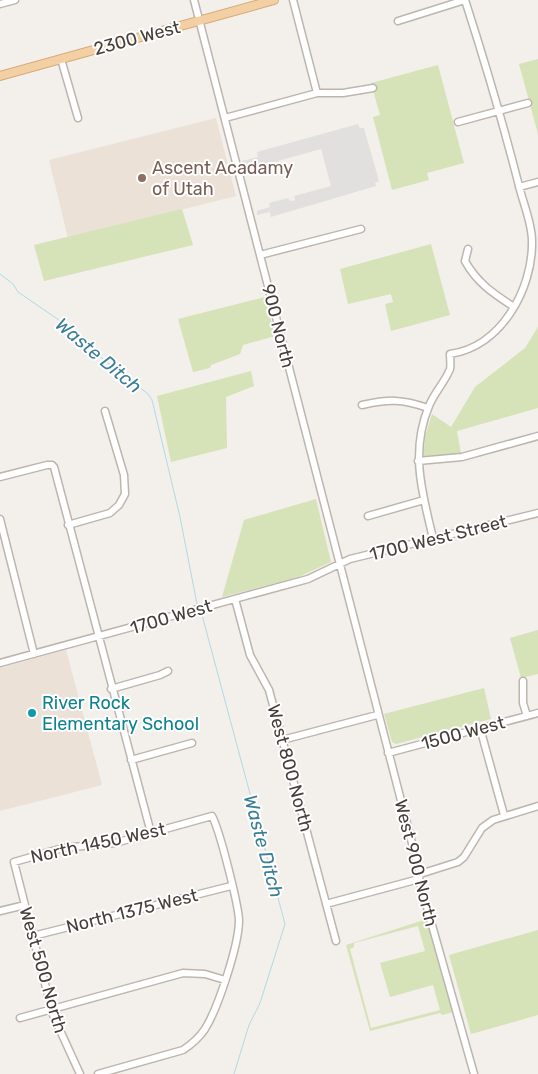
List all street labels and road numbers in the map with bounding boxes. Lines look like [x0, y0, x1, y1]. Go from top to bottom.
street label: 2300 West [91, 16, 183, 60]
street label: 900 North [257, 282, 299, 370]
street label: 1700 West Street [367, 510, 509, 566]
street label: 1700 West [127, 595, 215, 639]
street label: West 800 North [262, 702, 318, 834]
street label: 1500 West [419, 711, 507, 755]
street label: West 900 North [390, 797, 442, 929]
street label: North 1450 West [28, 818, 168, 868]
street label: North 1375 West [64, 884, 200, 938]
street label: West 500 North [14, 904, 72, 1036]

